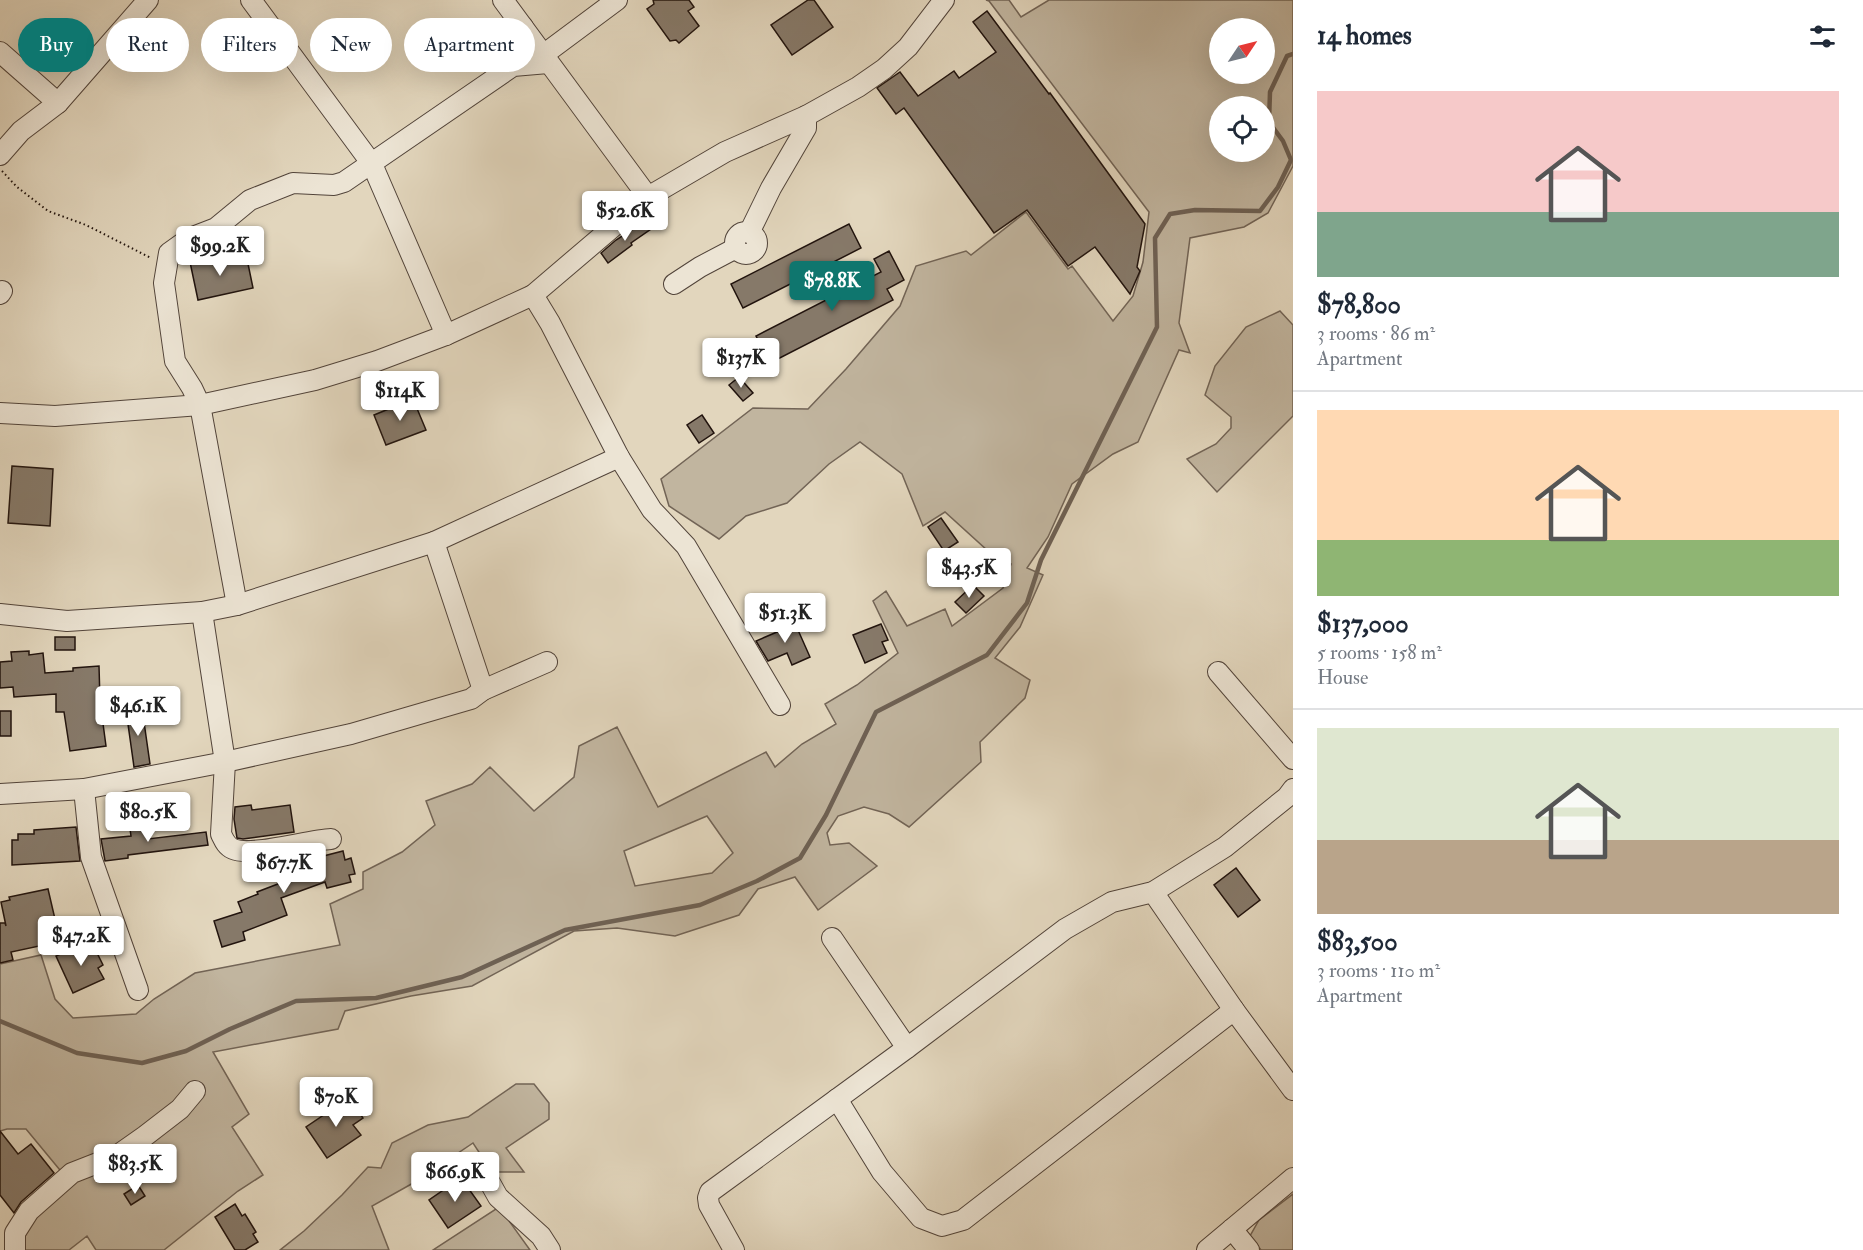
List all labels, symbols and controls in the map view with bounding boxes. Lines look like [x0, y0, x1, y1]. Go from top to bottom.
chip: Buy [18, 18, 94, 72]
chip: Rent [106, 18, 189, 72]
chip: Filters [201, 18, 298, 72]
chip: New [310, 18, 392, 72]
chip: Apartment [404, 18, 535, 72]
north arrow [1209, 18, 1275, 84]
map controls [1209, 18, 1275, 162]
text: 14 homes [1317, 20, 1412, 52]
icon: filters [1806, 20, 1839, 53]
button: locate [1209, 96, 1275, 162]
icon: home [1524, 130, 1632, 238]
pin: $52.6K [576, 191, 674, 242]
text: $52.6K [596, 198, 654, 223]
pin: $99.2K [171, 226, 269, 277]
text: $99.2K [190, 233, 250, 258]
pin: $78.8K [783, 261, 881, 312]
text: $78.8K [803, 268, 861, 293]
text: $78,800 [1317, 289, 1401, 321]
text: 3 rooms · 86 m² [1317, 321, 1435, 346]
pin: $137K [699, 338, 783, 389]
text: $137K [716, 345, 766, 370]
text: Apartment [1317, 346, 1402, 371]
pin: $114K [358, 371, 442, 422]
text: $114K [375, 378, 425, 403]
icon: home [1524, 449, 1632, 557]
pin: $43.5K [920, 548, 1018, 599]
text: $43.5K [941, 555, 997, 580]
pin: $51.3K [736, 593, 834, 644]
text: $51.3K [759, 600, 811, 625]
text: $137,000 [1317, 608, 1409, 640]
text: 5 rooms · 158 m² [1317, 640, 1442, 665]
text: House [1317, 665, 1368, 690]
pin: $46.1K [89, 686, 187, 737]
text: $46.1K [109, 693, 167, 718]
icon: home [1524, 767, 1632, 875]
pin: $80.5K [99, 792, 197, 843]
text: $80.5K [119, 799, 177, 824]
pin: $67.7K [235, 843, 333, 894]
text: $67.7K [256, 850, 312, 875]
pin: $47.2K [32, 916, 130, 967]
text: $47.2K [52, 923, 110, 948]
text: $83,500 [1317, 926, 1398, 958]
text: 3 rooms · 110 m² [1317, 958, 1440, 983]
text: Apartment [1317, 983, 1402, 1008]
pin: $70K [300, 1077, 372, 1128]
text: $70K [314, 1084, 358, 1109]
pin: $83.5K [86, 1144, 184, 1195]
text: $83.5K [108, 1151, 162, 1176]
pin: $66.9K [406, 1152, 504, 1203]
text: $66.9K [425, 1159, 485, 1184]

